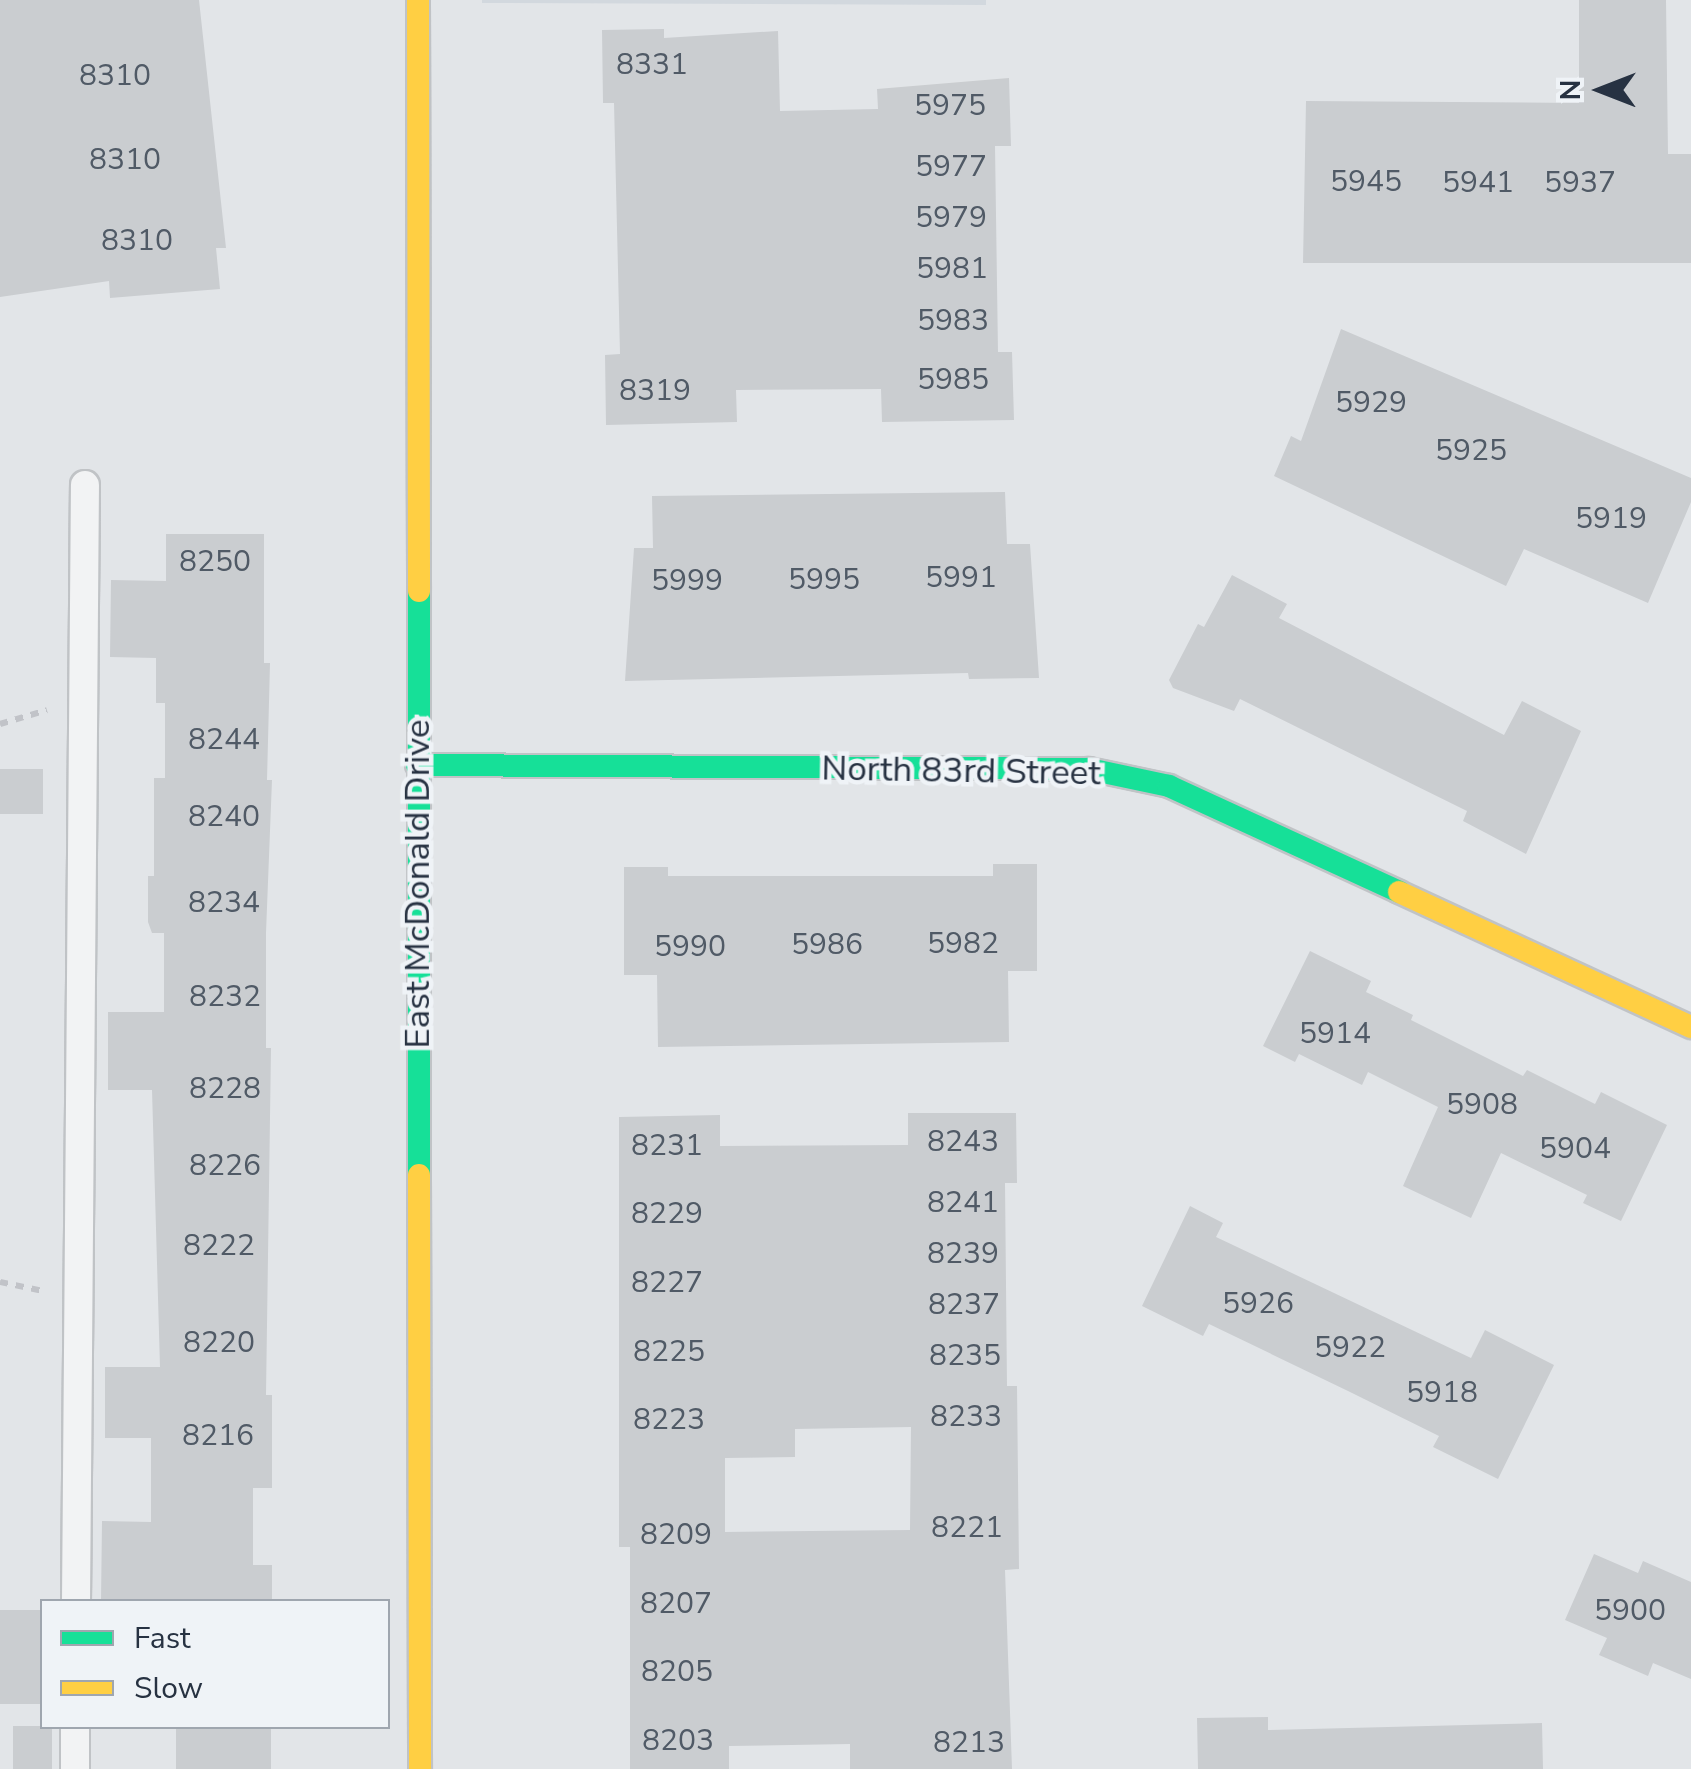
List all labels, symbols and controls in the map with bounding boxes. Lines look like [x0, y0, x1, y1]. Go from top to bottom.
north arrow [1551, 40, 1651, 140]
house number: 8331 [616, 47, 688, 83]
house number: 8310 [79, 58, 151, 94]
text: N [1552, 80, 1590, 100]
house number: 5975 [914, 88, 986, 124]
house number: 8310 [89, 142, 161, 178]
house number: 5977 [915, 149, 987, 185]
house number: 5945 [1330, 164, 1402, 200]
house number: 5941 [1442, 165, 1514, 201]
house number: 5937 [1544, 165, 1616, 201]
house number: 5979 [915, 200, 987, 236]
house number: 8310 [101, 223, 173, 259]
house number: 5981 [916, 251, 988, 287]
house number: 5983 [917, 303, 989, 339]
house number: 5985 [917, 362, 989, 398]
house number: 8319 [619, 373, 691, 409]
house number: 5929 [1335, 385, 1407, 421]
house number: 5925 [1435, 433, 1507, 469]
house number: 5919 [1575, 501, 1647, 537]
house number: 8250 [179, 544, 251, 580]
house number: 5991 [925, 560, 997, 596]
house number: 5995 [788, 562, 860, 598]
house number: 5999 [651, 563, 723, 599]
street label: East McDonald Drive [397, 719, 439, 1049]
house number: 8244 [188, 722, 260, 758]
street label: North 83rd Street [821, 748, 1101, 794]
house number: 8240 [188, 799, 260, 835]
house number: 8234 [188, 885, 260, 921]
house number: 5982 [927, 926, 999, 962]
house number: 5986 [791, 927, 863, 963]
house number: 5990 [654, 929, 726, 965]
house number: 8232 [189, 979, 261, 1015]
house number: 5914 [1299, 1016, 1371, 1052]
house number: 8228 [189, 1071, 261, 1107]
house number: 5908 [1446, 1087, 1518, 1123]
house number: 8243 [927, 1124, 999, 1160]
house number: 8231 [631, 1128, 703, 1164]
house number: 5904 [1539, 1131, 1611, 1167]
house number: 8226 [189, 1148, 261, 1184]
house number: 8241 [927, 1185, 999, 1221]
house number: 8229 [631, 1196, 703, 1232]
house number: 8222 [183, 1228, 255, 1264]
house number: 8239 [927, 1236, 999, 1272]
house number: 8227 [631, 1265, 703, 1301]
house number: 5926 [1222, 1286, 1294, 1322]
house number: 8237 [928, 1287, 1000, 1323]
house number: 8220 [183, 1325, 255, 1361]
house number: 5922 [1314, 1330, 1386, 1366]
house number: 8225 [633, 1334, 705, 1370]
house number: 8235 [929, 1338, 1001, 1374]
house number: 5918 [1406, 1375, 1478, 1411]
house number: 8233 [930, 1399, 1002, 1435]
house number: 8223 [633, 1402, 705, 1438]
house number: 8216 [182, 1418, 254, 1454]
house number: 8221 [931, 1510, 1003, 1546]
house number: 8209 [640, 1517, 712, 1553]
house number: 8207 [640, 1586, 712, 1622]
house number: 5900 [1594, 1593, 1666, 1629]
legend [40, 1599, 390, 1729]
text: Fast [134, 1618, 191, 1659]
house number: 8205 [641, 1654, 713, 1690]
text: Slow [134, 1668, 203, 1709]
house number: 8203 [642, 1723, 714, 1759]
house number: 8213 [933, 1725, 1005, 1761]

